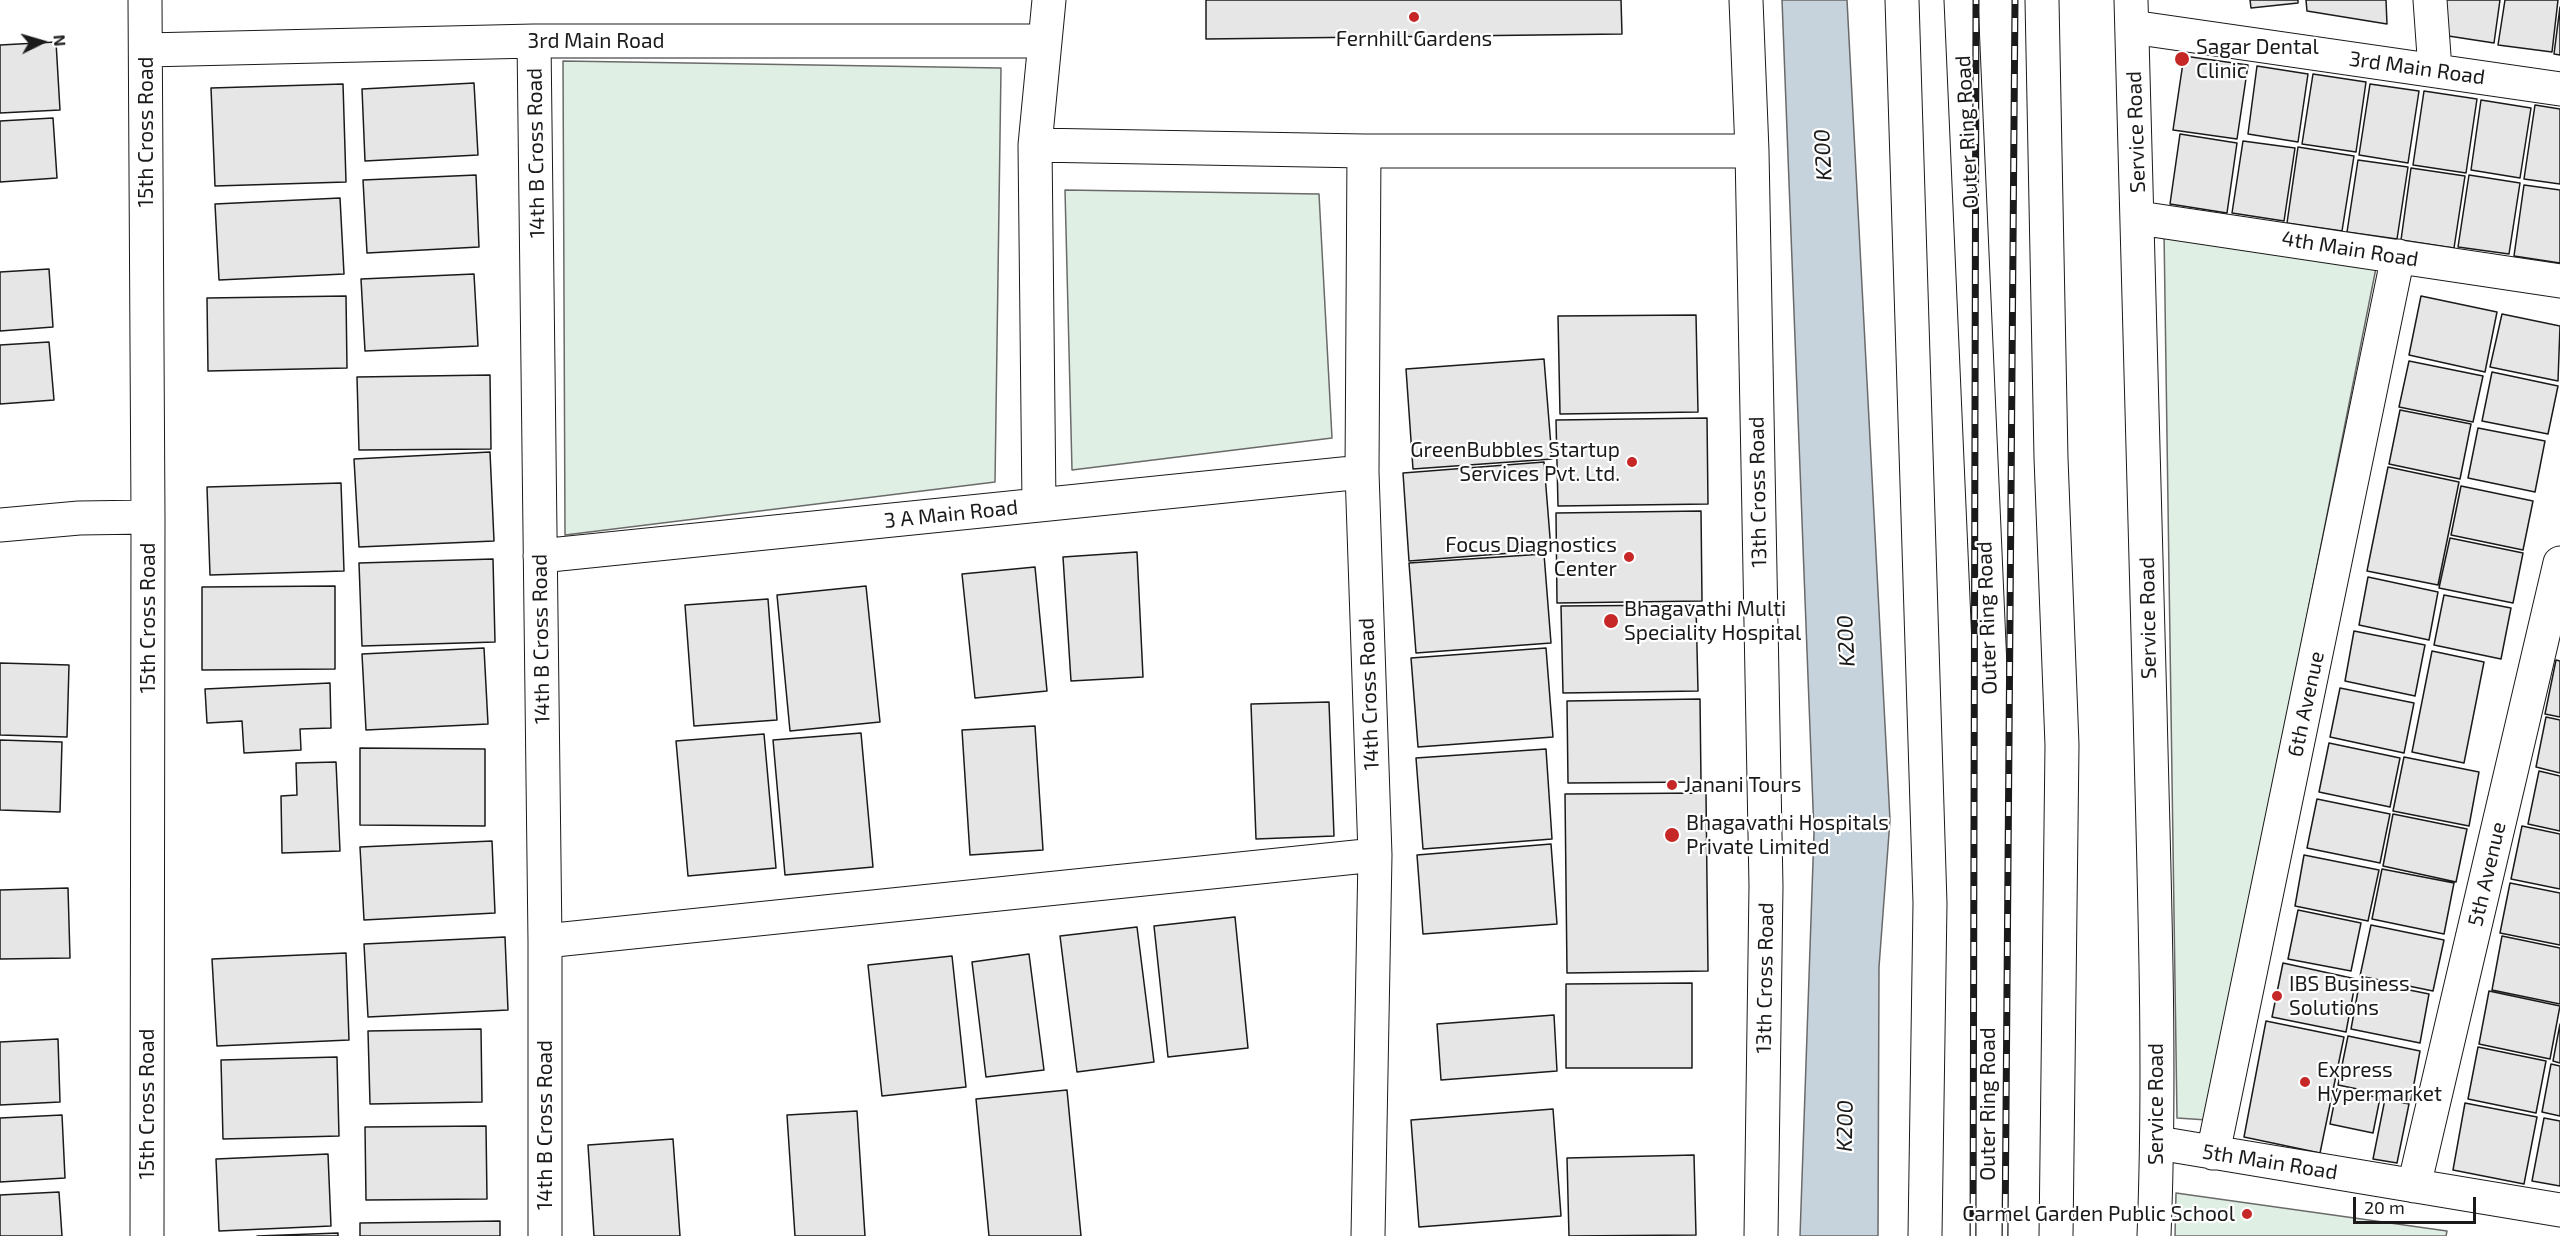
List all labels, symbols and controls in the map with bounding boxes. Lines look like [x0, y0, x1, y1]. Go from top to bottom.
marker: Fernhill Gardens [1407, 10, 1421, 24]
north arrow [12, 12, 72, 72]
place label: Fernhill Gardens [1336, 26, 1492, 52]
street label: 3rd Main Road [527, 28, 665, 54]
text: N [50, 34, 70, 47]
place label: Sagar Dental Clinic [2196, 34, 2319, 84]
street label: 3rd Main Road [2347, 46, 2487, 90]
marker: Sagar Dental Clinic [2173, 50, 2191, 68]
street label: Outer Ring Road [1950, 55, 1984, 209]
street label: 15th Cross Road [133, 57, 159, 207]
street label: 14th B Cross Road [522, 68, 550, 238]
street label: Service Road [2121, 70, 2151, 194]
water label: K200 [1808, 128, 1838, 182]
street label: 4th Main Road [2280, 226, 2420, 272]
street label: 13th Cross Road [1744, 416, 1772, 568]
place label: GreenBubbles Startup Services Pvt. Ltd. [1410, 437, 1620, 487]
marker: GreenBubbles Startup Services Pvt. Ltd. [1625, 455, 1639, 469]
street label: 3 A Main Road [883, 494, 1019, 534]
place label: Focus Diagnostics Center [1445, 532, 1617, 582]
street label: Outer Ring Road [1972, 541, 2002, 695]
street label: 15th Cross Road [135, 543, 161, 693]
marker: Focus Diagnostics Center [1622, 550, 1636, 564]
street label: 14th B Cross Road [527, 554, 555, 724]
street label: Service Road [2134, 557, 2162, 679]
place label: Bhagavathi Multi Speciality Hospital [1624, 596, 1801, 646]
marker: Bhagavathi Multi Speciality Hospital [1602, 612, 1620, 630]
water label: K200 [1831, 614, 1861, 668]
street label: 14th Cross Road [1354, 617, 1384, 771]
street label: 6th Avenue [2283, 649, 2329, 759]
place label: Janani Tours [1684, 772, 1801, 798]
marker: Janani Tours [1665, 778, 1679, 792]
place label: Bhagavathi Hospitals Private Limited [1686, 810, 1889, 860]
street label: 5th Avenue [2463, 819, 2511, 929]
marker: Bhagavathi Hospitals Private Limited [1663, 826, 1681, 844]
street label: 13th Cross Road [1751, 902, 1779, 1054]
place label: IBS Business Solutions [2289, 971, 2410, 1021]
marker: IBS Business Solutions [2270, 989, 2284, 1003]
street label: Outer Ring Road [1975, 1027, 2001, 1181]
street label: 15th Cross Road [134, 1029, 160, 1179]
street label: 14th B Cross Road [532, 1040, 558, 1210]
street label: Service Road [2143, 1043, 2169, 1165]
place label: Express Hypermarket [2317, 1057, 2442, 1107]
marker: Express Hypermarket [2298, 1075, 2312, 1089]
water label: K200 [1831, 1100, 1859, 1152]
street label: 5th Main Road [2201, 1139, 2339, 1185]
scale bar [2356, 1185, 2479, 1223]
text: 20 m [2364, 1196, 2405, 1218]
place label: Carmel Garden Public School [1962, 1201, 2235, 1227]
marker: Carmel Garden Public School [2240, 1207, 2254, 1221]

